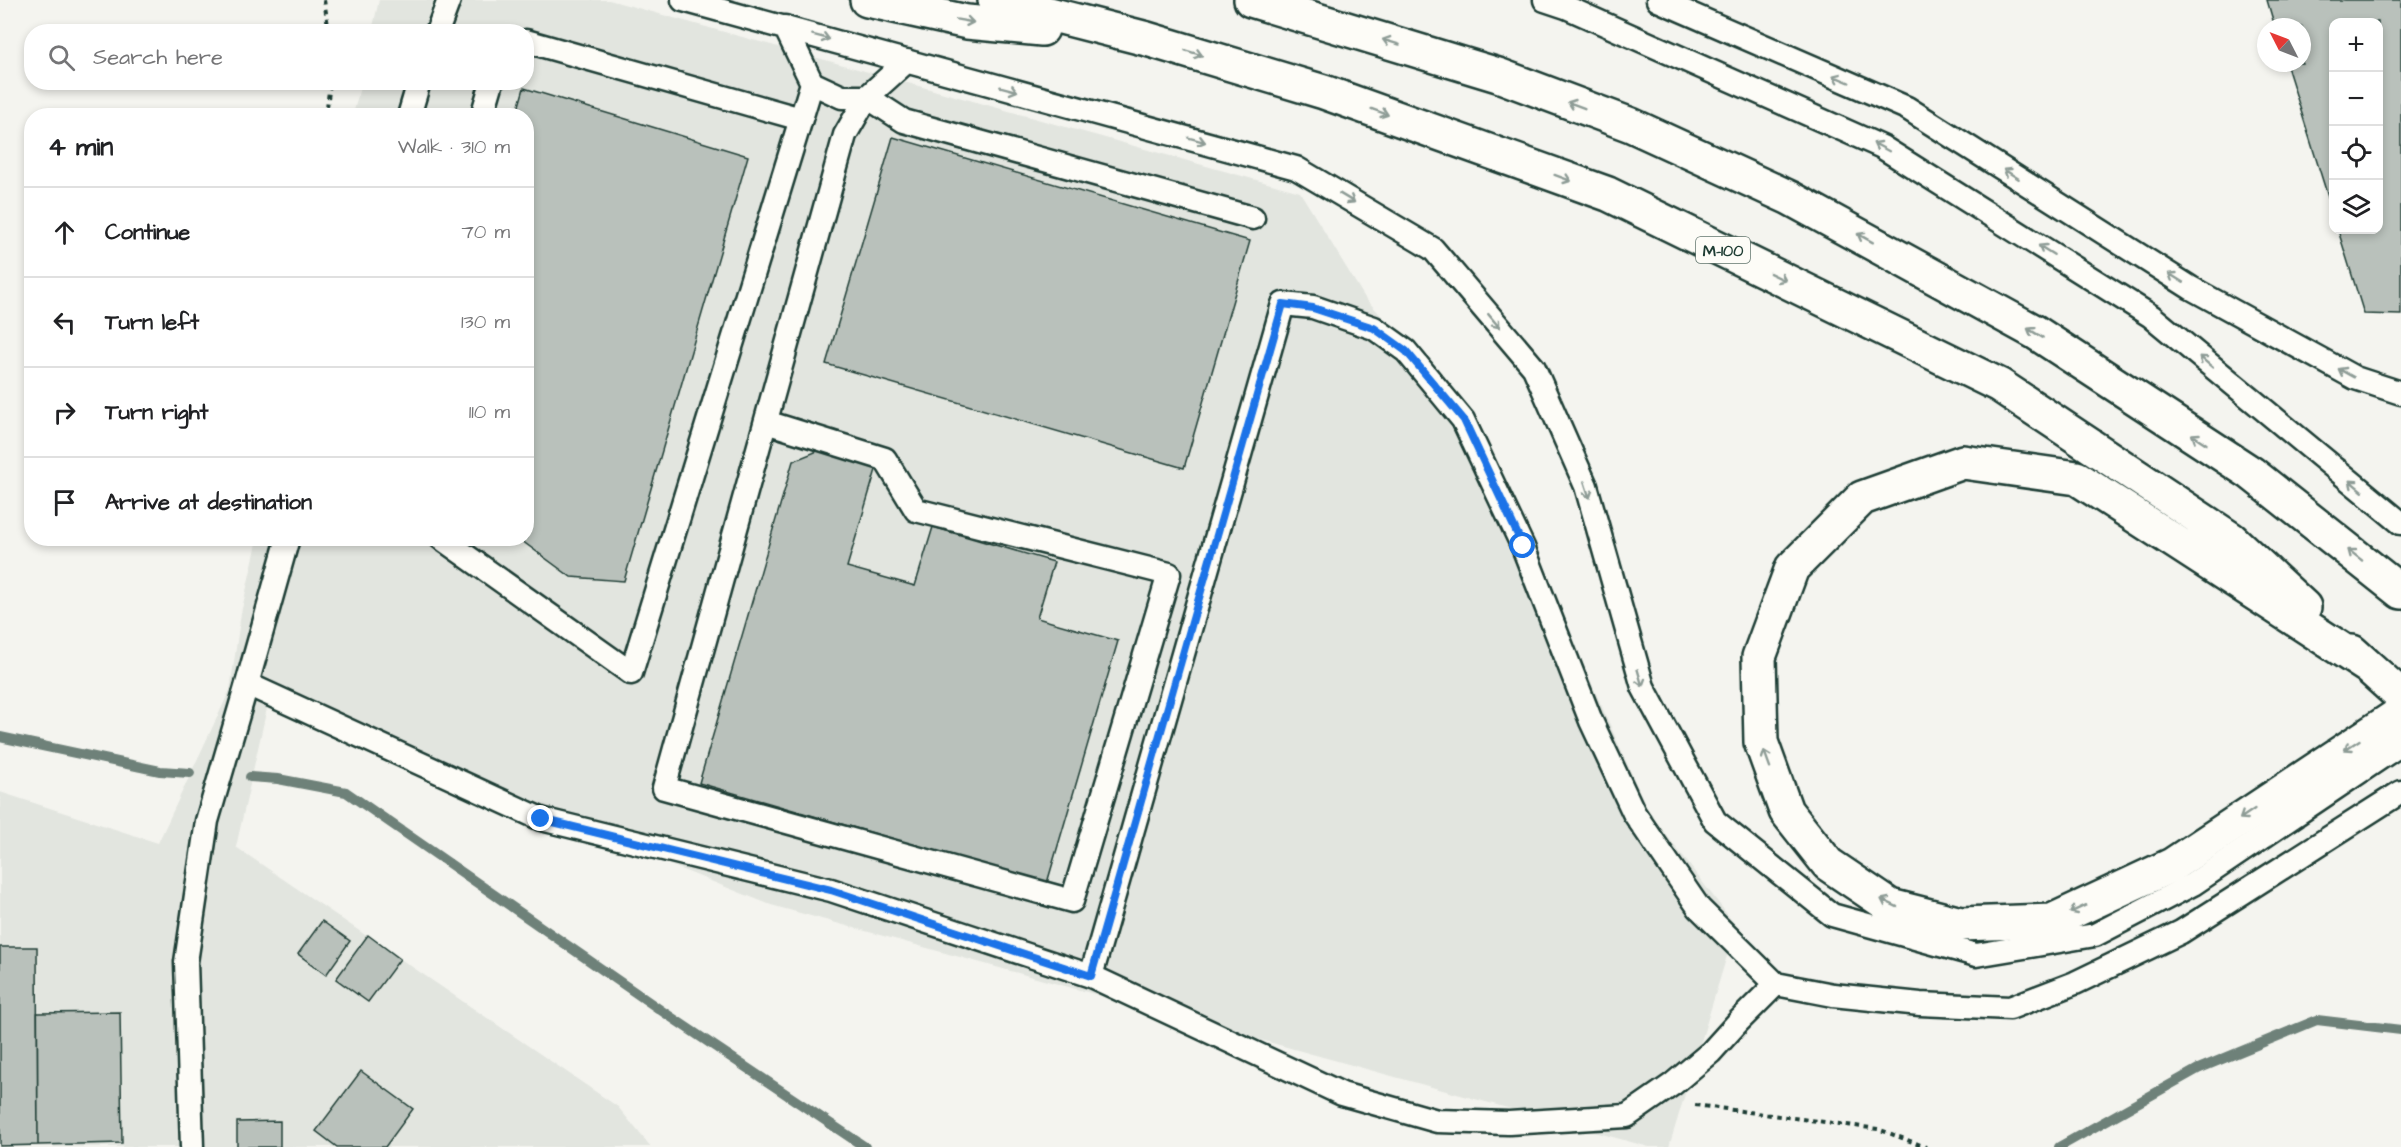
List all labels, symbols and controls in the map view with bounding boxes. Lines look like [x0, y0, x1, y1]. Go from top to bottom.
one-way arrow [954, 15, 974, 26]
north arrow [2257, 18, 2311, 72]
map controls [2329, 18, 2383, 234]
button: + [2329, 18, 2383, 72]
search box [24, 24, 534, 90]
one-way arrow [811, 32, 830, 43]
one-way arrow [1382, 36, 1401, 47]
icon: search [45, 41, 78, 74]
text: Search here [93, 42, 223, 73]
one-way arrow [1184, 48, 1203, 59]
button: − [2329, 72, 2383, 126]
one-way arrow [1833, 73, 1851, 84]
one-way arrow [999, 84, 1018, 95]
one-way arrow [1567, 98, 1586, 109]
one-way arrow [1370, 107, 1389, 118]
button: locate [2329, 126, 2383, 180]
text: 4 min [48, 129, 113, 165]
text: Walk · 310 m [398, 133, 510, 161]
one-way arrow [1187, 135, 1206, 147]
one-way arrow [1873, 141, 1890, 153]
one-way arrow [2003, 167, 2020, 179]
one-way arrow [1553, 173, 1572, 184]
button: layers [2329, 180, 2383, 234]
one-way arrow [1338, 192, 1355, 204]
icon: ahead [48, 216, 81, 249]
text: Continue [105, 217, 190, 248]
text: 70 m [462, 218, 510, 246]
one-way arrow [1856, 232, 1874, 243]
road number: M-100 [1696, 237, 1750, 263]
one-way arrow [2038, 244, 2055, 256]
one-way arrow [1769, 272, 1787, 284]
one-way arrow [2168, 272, 2185, 284]
icon: left [48, 306, 81, 339]
text: Turn left [105, 307, 199, 338]
text: 130 m [461, 308, 510, 336]
one-way arrow [1487, 313, 1501, 328]
one-way arrow [2027, 326, 2044, 338]
one-way arrow [2198, 355, 2214, 368]
one-way arrow [2338, 367, 2356, 378]
icon: right [48, 396, 81, 429]
text: Turn right [105, 397, 208, 428]
text: 110 m [469, 398, 510, 426]
one-way arrow [2191, 433, 2208, 445]
one-way arrow [2349, 479, 2364, 493]
one-way arrow [1582, 480, 1593, 499]
icon: arrive [48, 486, 81, 519]
text: Arrive at destination [105, 487, 312, 518]
route start [1509, 532, 1535, 558]
one-way arrow [2347, 549, 2363, 562]
one-way arrow [1635, 668, 1646, 687]
one-way arrow [2344, 739, 2361, 751]
one-way arrow [1761, 750, 1772, 769]
route end [527, 805, 553, 831]
one-way arrow [2239, 808, 2256, 820]
one-way arrow [1880, 897, 1898, 909]
one-way arrow [2069, 904, 2087, 915]

